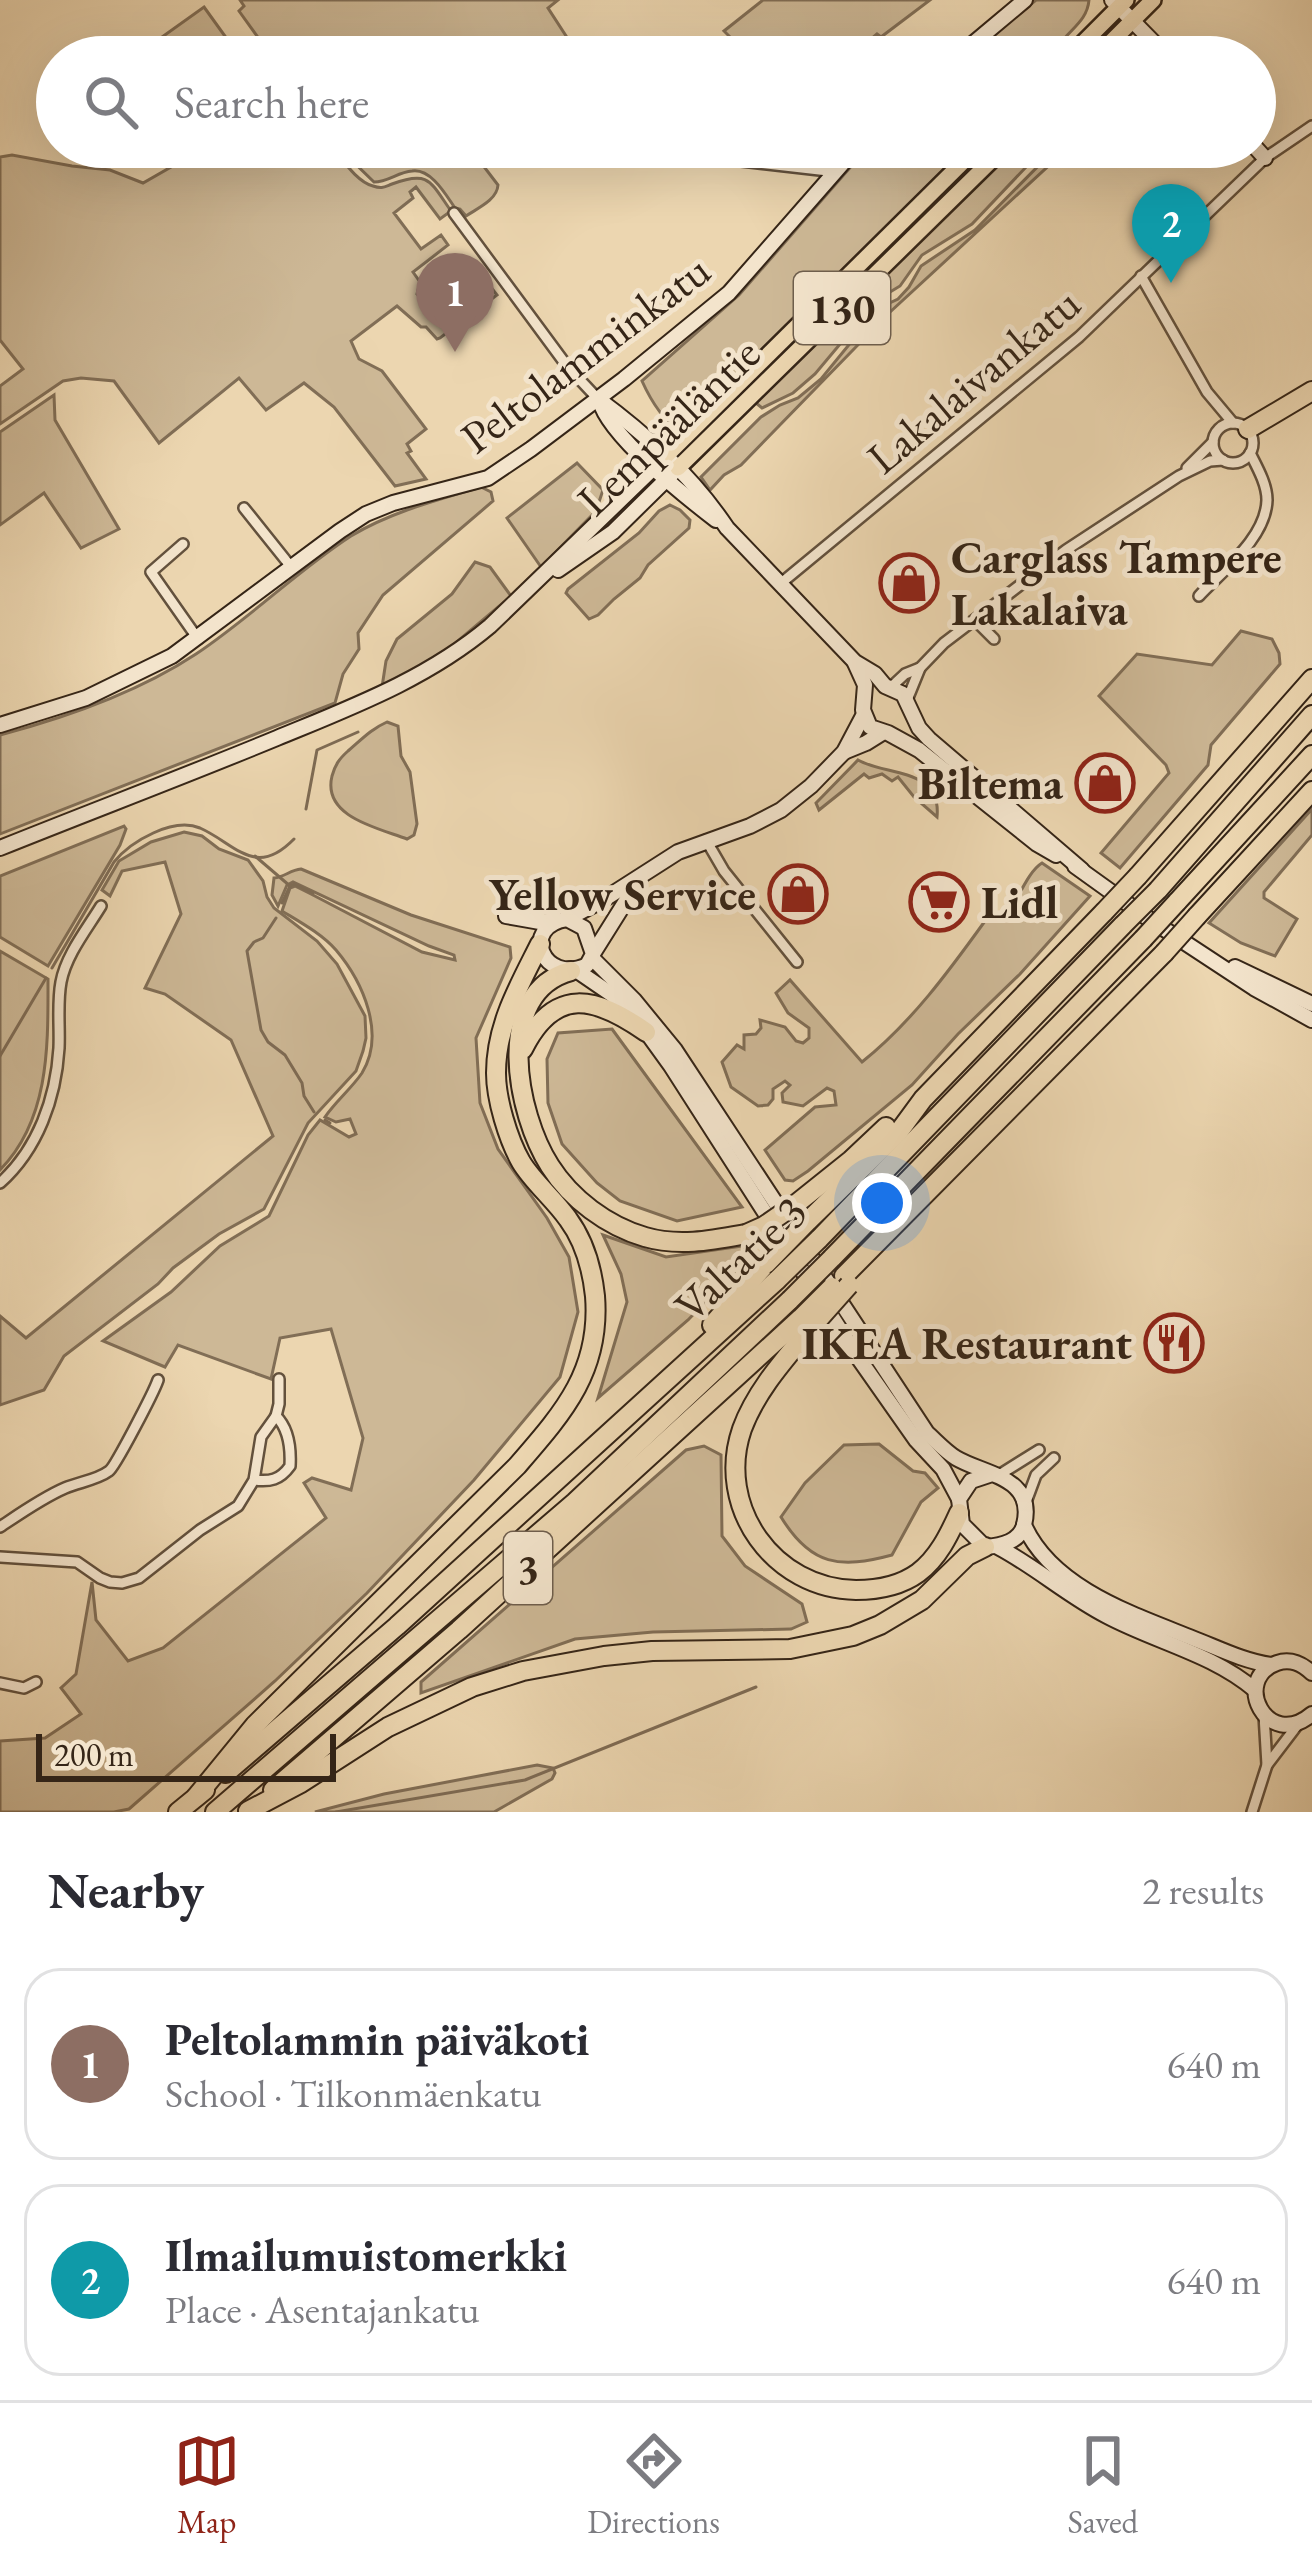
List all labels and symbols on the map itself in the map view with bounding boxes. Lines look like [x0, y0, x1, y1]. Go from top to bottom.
pin: 2 [1132, 184, 1210, 283]
street label: Peltolamminkatu [449, 240, 721, 466]
pin: 1 [416, 253, 494, 352]
road number: 130 [794, 272, 890, 344]
street label: Lakalaivankatu [854, 274, 1092, 486]
street label: Lempääläntie [564, 324, 772, 528]
place label: Carglass Tampere Lakalaiva [951, 528, 1282, 638]
shop icon: Carglass Tampere Lakalaiva [878, 552, 940, 614]
shop icon: Biltema [1074, 752, 1136, 814]
place label: Biltema [918, 754, 1063, 812]
shop icon: Yellow Service [767, 863, 829, 925]
place label: Yellow Service [489, 865, 756, 923]
supermarket icon: Lidl [908, 871, 970, 933]
place label: Lidl [981, 873, 1059, 931]
your location [852, 1173, 912, 1233]
street label: Valtatie 3 [662, 1182, 818, 1334]
restaurant icon: IKEA Restaurant [1143, 1312, 1205, 1374]
place label: IKEA Restaurant [802, 1314, 1132, 1372]
road number: 3 [504, 1532, 552, 1604]
scale bar [36, 1728, 336, 1781]

